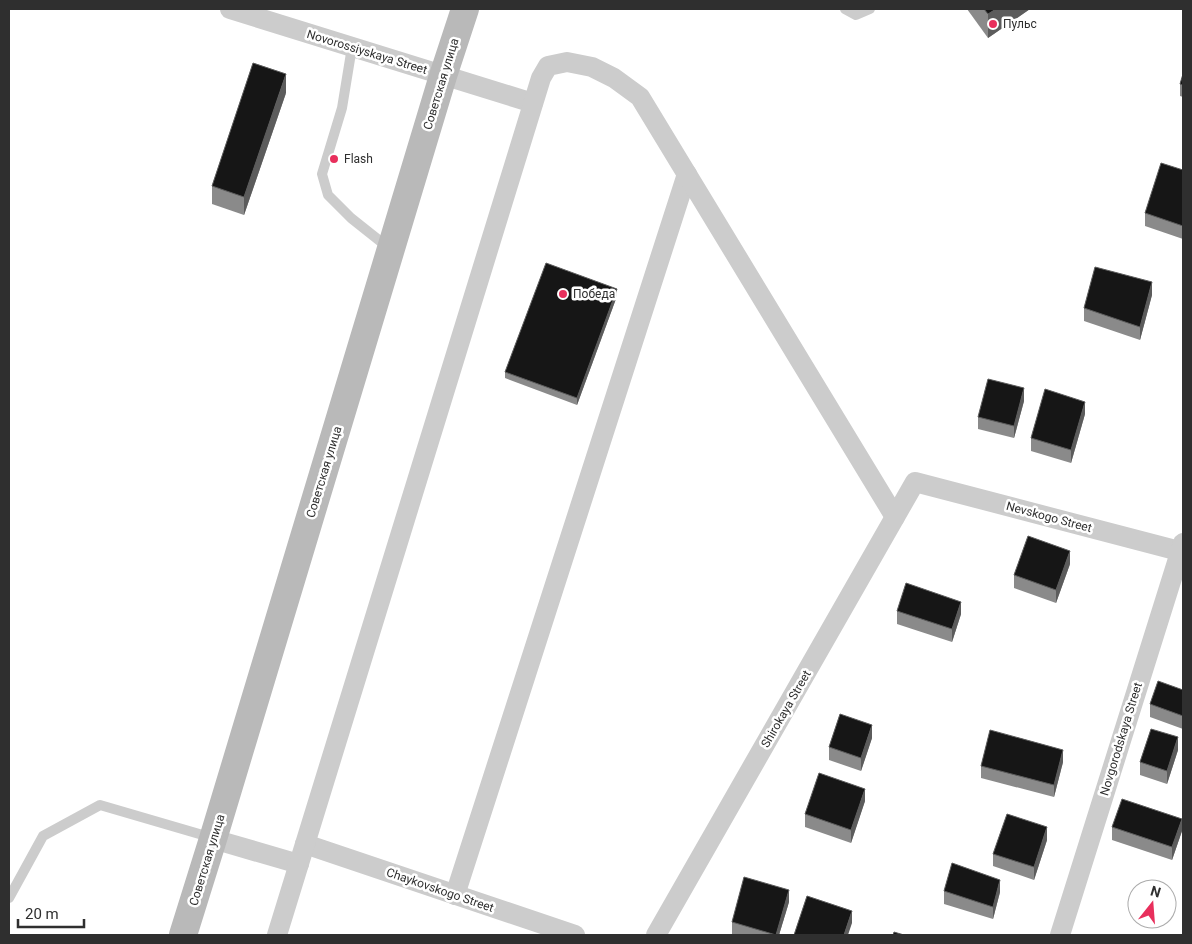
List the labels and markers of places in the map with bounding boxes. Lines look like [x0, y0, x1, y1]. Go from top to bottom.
place label: Пульс [1003, 17, 1037, 31]
marker: Пульс [987, 18, 999, 30]
place label: Flash [344, 152, 373, 166]
marker: Flash [328, 153, 340, 165]
place label: Победа [573, 287, 615, 301]
marker: Победа [557, 288, 569, 300]

